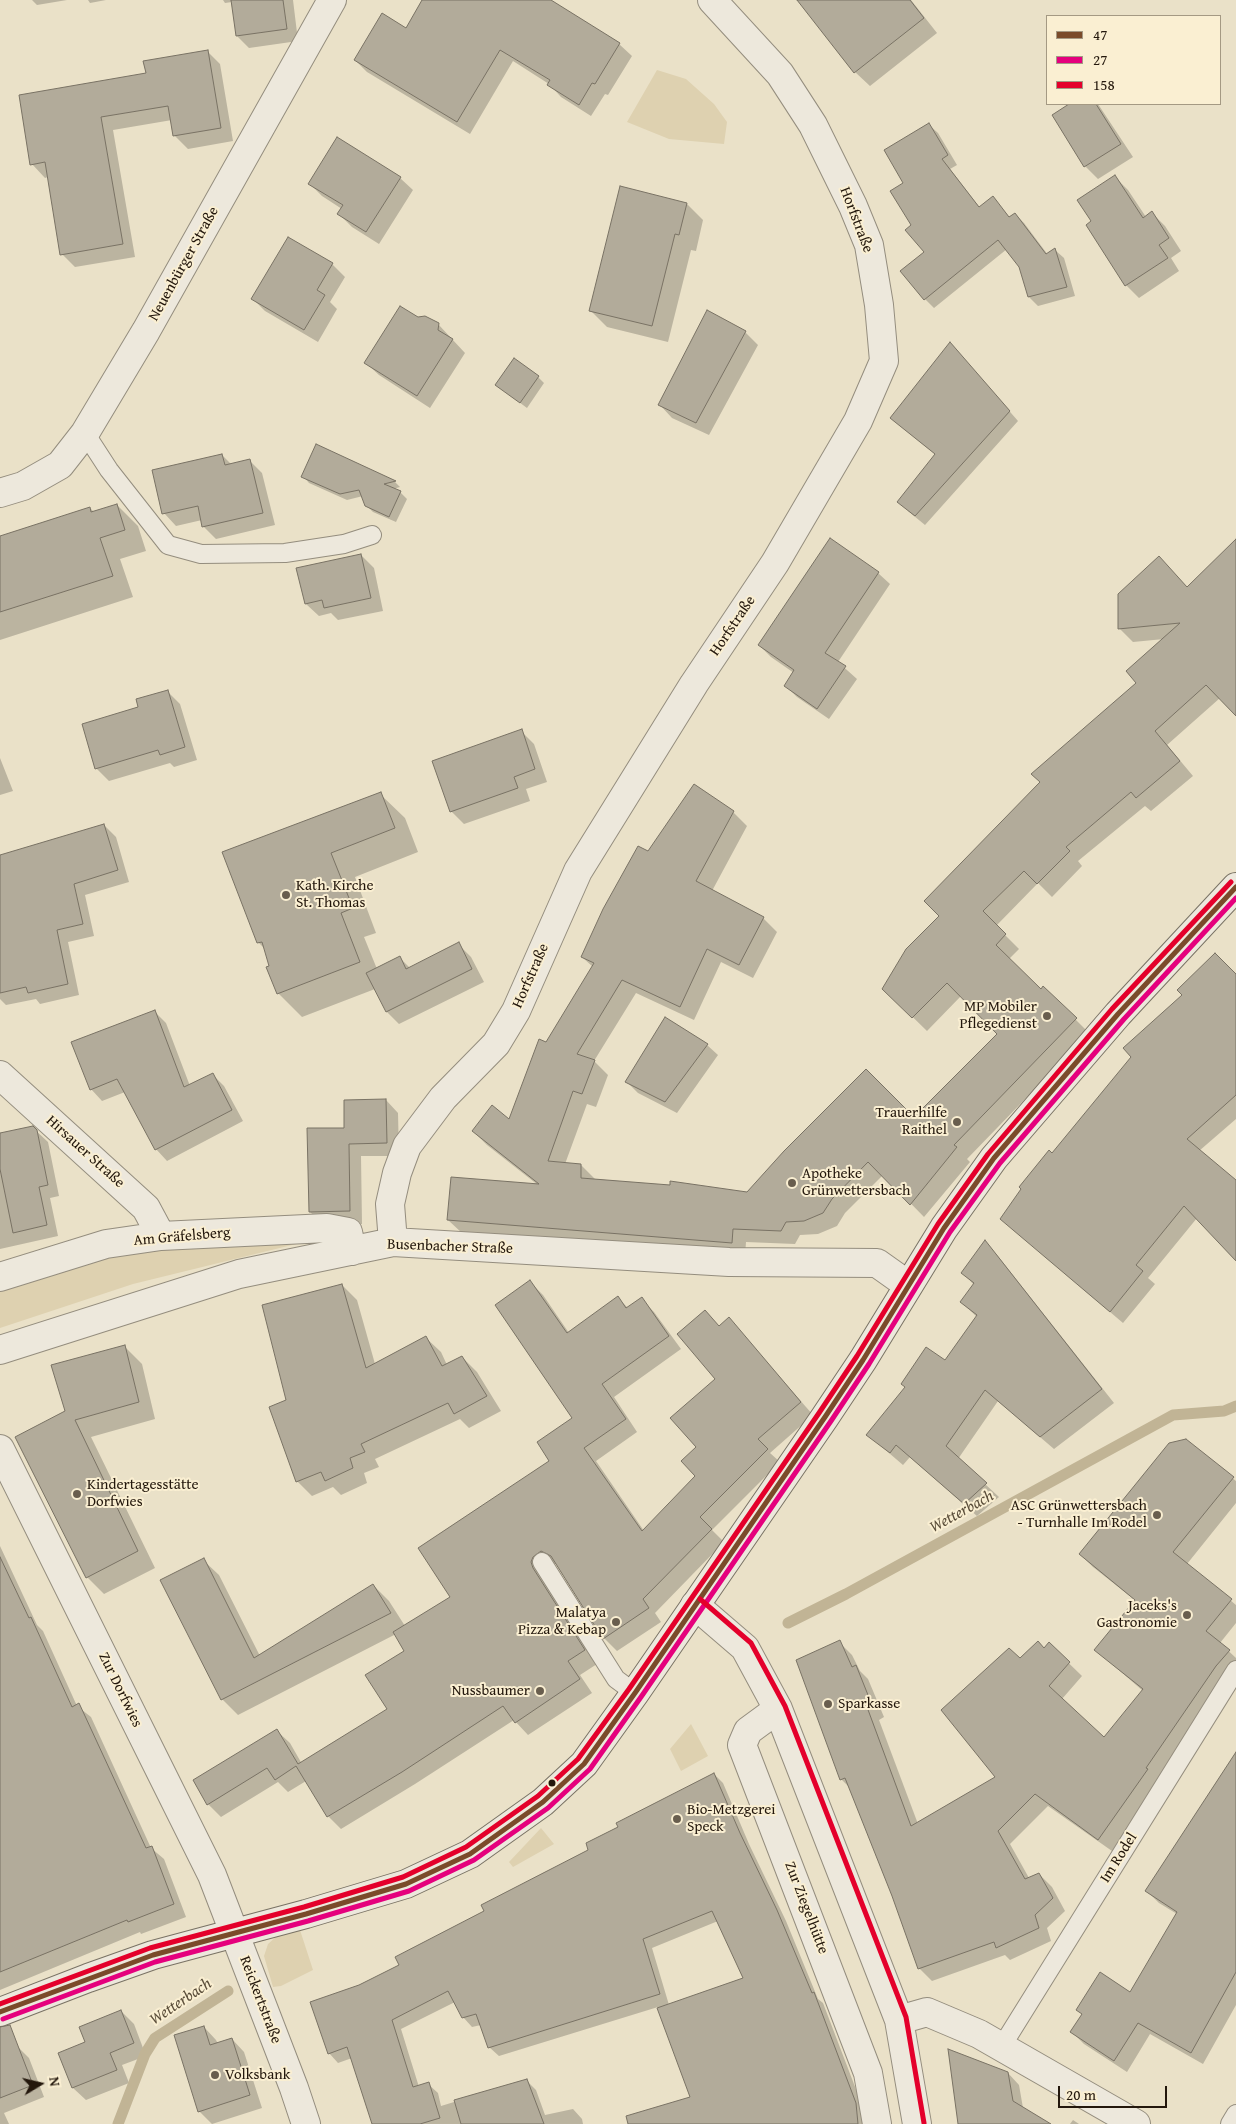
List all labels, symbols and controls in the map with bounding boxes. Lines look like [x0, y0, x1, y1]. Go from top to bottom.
legend [1046, 15, 1221, 105]
text: 47 [1093, 24, 1107, 45]
text: 27 [1093, 49, 1107, 70]
text: 158 [1093, 74, 1115, 95]
street label: Horfstraße [835, 185, 877, 255]
street label: Neuenbürger Straße [145, 204, 223, 324]
street label: Horfstraße [706, 592, 760, 660]
place label: Kath. Kirche St. Thomas [296, 877, 374, 912]
marker: Kath. Kirche St. Thomas [280, 889, 292, 901]
street label: Horfstraße [509, 941, 553, 1011]
place label: MP Mobiler Pflegedienst [959, 998, 1037, 1033]
marker: MP Mobiler Pflegedienst [1041, 1010, 1053, 1022]
place label: Trauerhilfe Raithel [875, 1104, 947, 1139]
street label: Hirsauer Straße [42, 1112, 128, 1192]
marker: Trauerhilfe Raithel [951, 1116, 963, 1128]
place label: Apotheke Grünwettersbach [802, 1165, 910, 1200]
marker: Apotheke Grünwettersbach [786, 1177, 798, 1189]
street label: Am Gräfelsberg [133, 1224, 231, 1250]
street label: Busenbacher Straße [387, 1236, 513, 1258]
place label: Kindertagesstätte Dorfwies [87, 1476, 199, 1511]
water label: Wetterbach [927, 1487, 997, 1537]
marker: Kindertagesstätte Dorfwies [71, 1488, 83, 1500]
place label: ASC Grünwettersbach - Turnhalle Im Rodel [1011, 1497, 1147, 1532]
marker: ASC Grünwettersbach - Turnhalle Im Rodel [1151, 1509, 1163, 1521]
place label: Jaceks's Gastronomie [1097, 1597, 1177, 1632]
place label: Malatya Pizza & Kebap [518, 1604, 606, 1639]
marker: Jaceks's Gastronomie [1181, 1609, 1193, 1621]
marker: Malatya Pizza & Kebap [610, 1616, 622, 1628]
street label: Zur Dorfwies [94, 1650, 146, 1730]
place label: Nussbaumer [452, 1682, 530, 1700]
marker: Nussbaumer [534, 1685, 546, 1697]
place label: Sparkasse [838, 1695, 900, 1713]
marker: Sparkasse [822, 1698, 834, 1710]
unlabelled marker [547, 1778, 557, 1788]
place label: Bio-Metzgerei Speck [687, 1801, 775, 1836]
marker: Bio-Metzgerei Speck [671, 1813, 683, 1825]
street label: Im Rodel [1097, 1830, 1141, 1886]
street label: Zur Ziegelhütte [780, 1859, 832, 1957]
street label: Reickertstraße [235, 1954, 285, 2046]
water label: Wetterbach [147, 1974, 215, 2030]
north arrow [15, 2059, 65, 2109]
place label: Volksbank [225, 2066, 290, 2084]
marker: Volksbank [209, 2069, 221, 2081]
text: N [44, 2075, 65, 2088]
scale bar [1061, 2076, 1170, 2108]
text: 20 m [1066, 2084, 1096, 2105]

